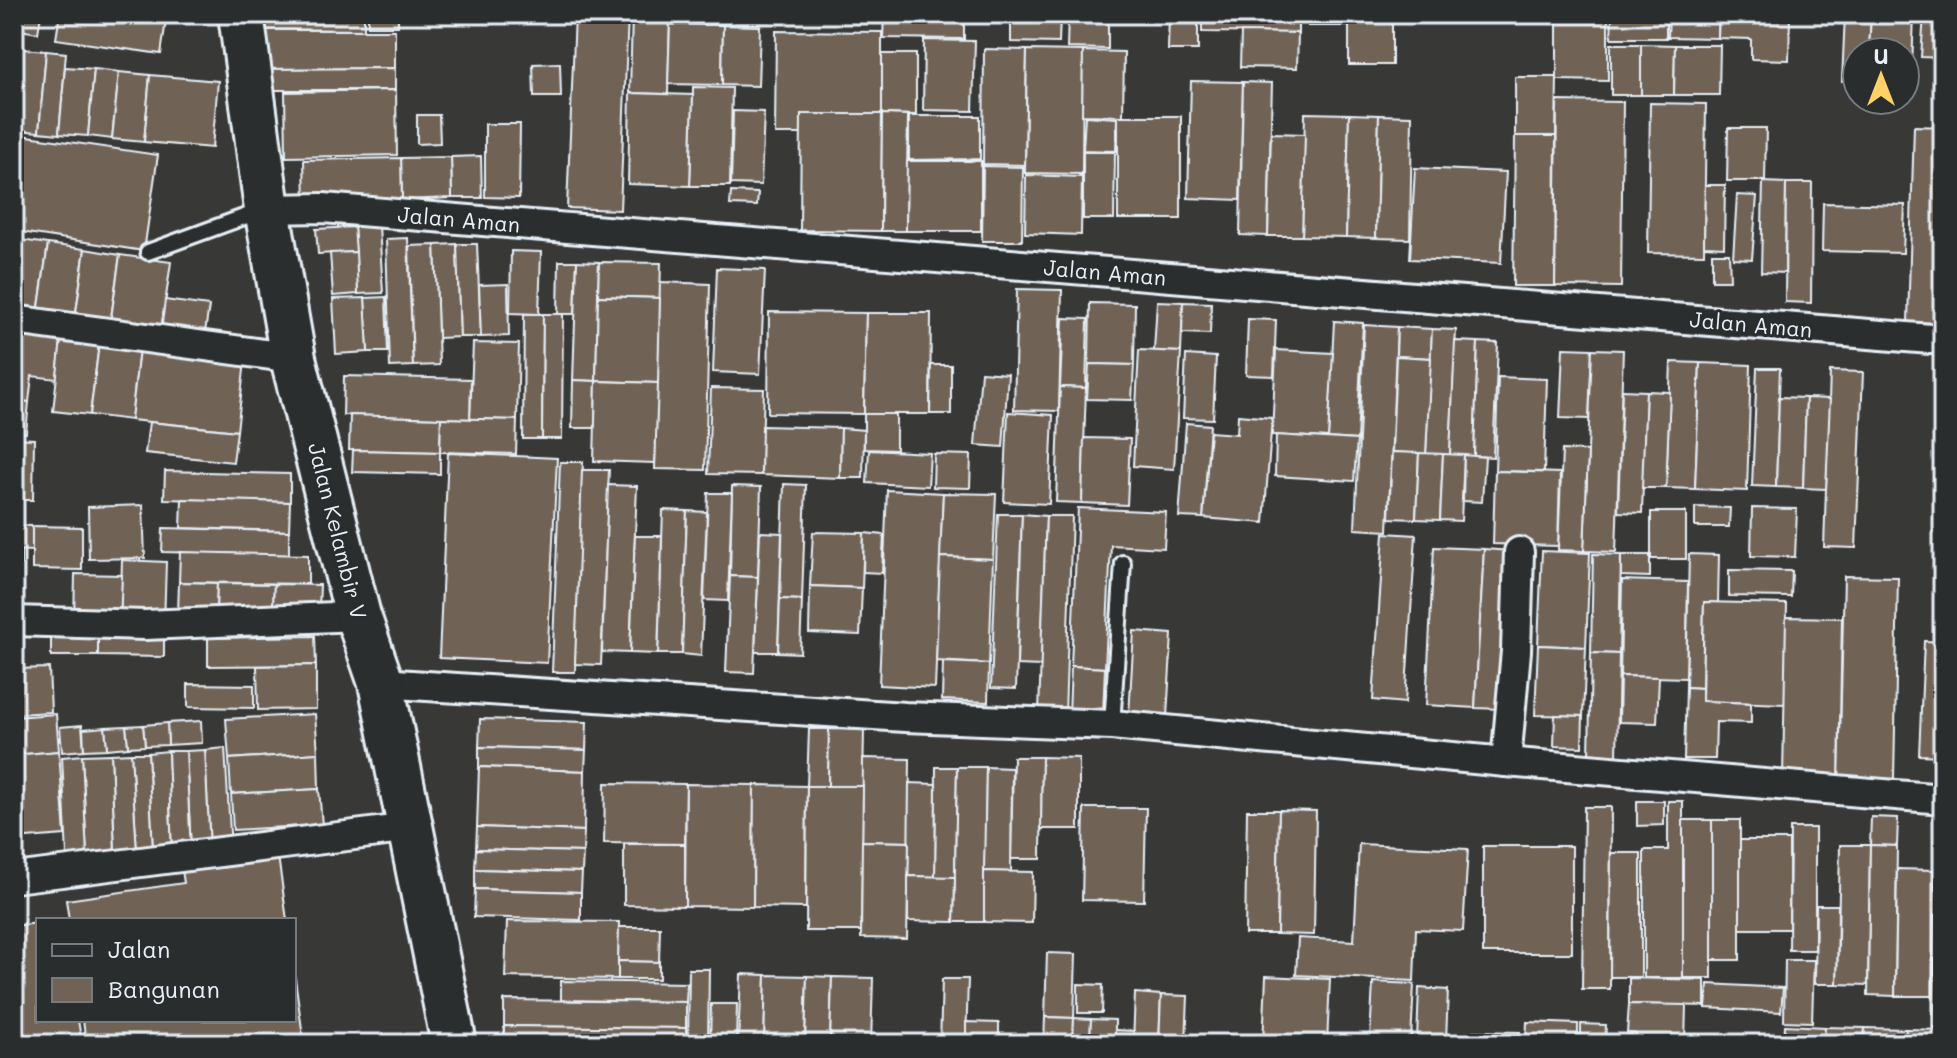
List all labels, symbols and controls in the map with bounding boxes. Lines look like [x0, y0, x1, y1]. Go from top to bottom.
north arrow [1841, 36, 1921, 116]
text: U [1873, 41, 1889, 70]
street label: Jalan Aman [397, 199, 521, 239]
street label: Jalan Aman [1043, 252, 1167, 292]
street label: Jalan Aman [1689, 304, 1813, 344]
street label: Jalan Kelambir V [302, 440, 374, 622]
legend [36, 918, 296, 1022]
text: Jalan [108, 933, 170, 964]
text: Bangunan [108, 973, 220, 1004]

